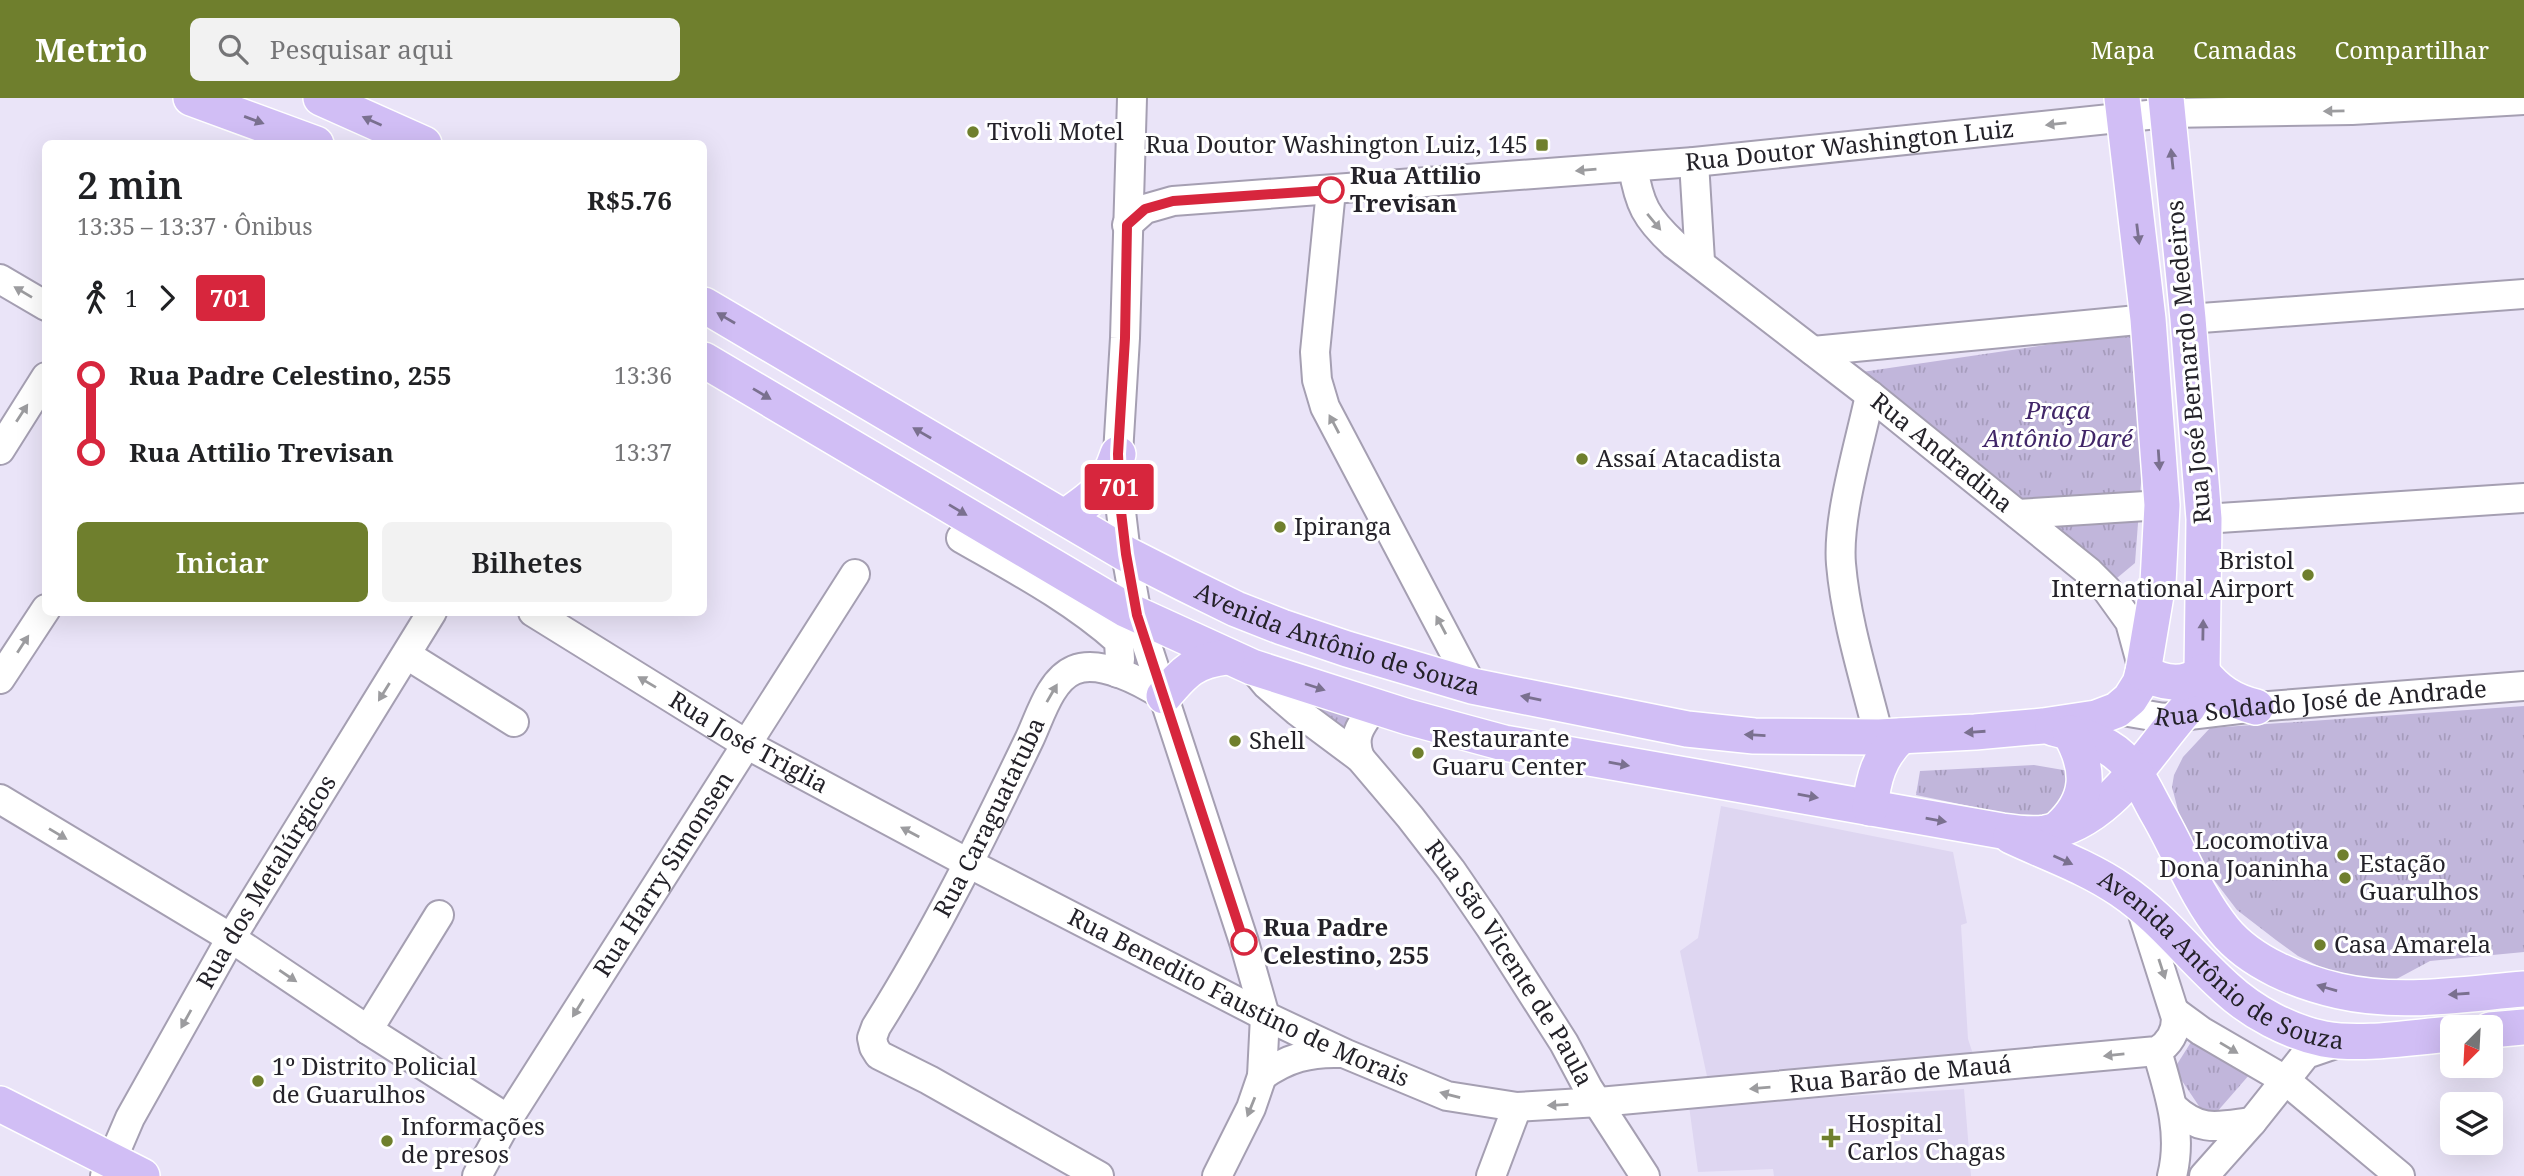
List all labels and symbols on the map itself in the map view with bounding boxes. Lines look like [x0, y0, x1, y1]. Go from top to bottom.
one-way arrow [2322, 105, 2344, 116]
street label: Rua Doutor Washington Luiz [1684, 111, 2015, 178]
place label: Tivoli Motel [987, 114, 1124, 147]
one-way arrow [243, 115, 264, 126]
one-way arrow [362, 115, 383, 126]
one-way arrow [2045, 119, 2067, 130]
marker: Tivoli Motel [965, 124, 981, 140]
place label: Rua Doutor Washington Luiz, 145 [1145, 127, 1528, 160]
marker: Rua Doutor Washington Luiz, 145 [1534, 137, 1550, 153]
one-way arrow [2166, 148, 2177, 170]
place label: Rua Attilio Trevisan [1350, 158, 1481, 219]
one-way arrow [1574, 165, 1596, 176]
marker: Rua Attilio Trevisan [1318, 177, 1344, 203]
street label: Rua José Bernardo Medeiros [2157, 199, 2218, 525]
one-way arrow [1646, 213, 1661, 231]
one-way arrow [2132, 223, 2143, 245]
one-way arrow [13, 286, 32, 299]
one-way arrow [716, 312, 735, 324]
street label: Rua Andradina [1865, 384, 2020, 519]
one-way arrow [753, 388, 772, 401]
park label: Praça Antônio Daré [1981, 393, 2134, 454]
one-way arrow [15, 404, 29, 422]
one-way arrow [1329, 414, 1340, 434]
one-way arrow [912, 427, 931, 440]
place label: Assaí Atacadista [1596, 441, 1781, 474]
one-way arrow [2154, 450, 2165, 472]
marker: Assaí Atacadista [1574, 451, 1590, 467]
line badge: 701 [1079, 464, 1159, 510]
one-way arrow [948, 504, 968, 516]
place label: Ipiranga [1294, 509, 1391, 542]
marker: Ipiranga [1272, 519, 1288, 535]
place label: Bristol International Airport [2051, 543, 2295, 604]
marker: Bristol International Airport [2300, 567, 2316, 583]
street label: Avenida Antônio de Souza [1190, 574, 1483, 702]
one-way arrow [1435, 615, 1446, 635]
one-way arrow [2197, 619, 2208, 641]
one-way arrow [16, 634, 29, 654]
street label: Rua Soldado José de Andrade [2152, 671, 2488, 734]
one-way arrow [637, 675, 656, 688]
one-way arrow [378, 682, 391, 701]
street label: Rua José Triglia [663, 682, 834, 800]
one-way arrow [1046, 683, 1059, 702]
one-way arrow [1305, 683, 1326, 693]
one-way arrow [1520, 692, 1542, 703]
street label: Rua Caraguatatuba [925, 712, 1052, 923]
place label: Restaurante Guaru Center [1432, 721, 1586, 782]
place label: Shell [1249, 723, 1306, 756]
one-way arrow [1964, 727, 1986, 738]
one-way arrow [1744, 730, 1766, 741]
marker: Shell [1227, 733, 1243, 749]
marker: Restaurante Guaru Center [1410, 745, 1426, 761]
one-way arrow [1608, 759, 1630, 770]
street label: Rua Harry Simonsen [585, 764, 740, 983]
street label: Rua dos Metalúrgicos [188, 768, 343, 994]
one-way arrow [1797, 791, 1819, 802]
one-way arrow [1925, 815, 1947, 826]
place label: Locomotiva Dona Joaninha [2159, 823, 2329, 884]
one-way arrow [900, 826, 919, 838]
one-way arrow [49, 827, 68, 840]
street label: Rua São Vicente de Paula [1419, 832, 1602, 1091]
place label: Estação Guarulhos [2359, 846, 2479, 907]
marker: Locomotiva Dona Joaninha [2335, 847, 2351, 863]
one-way arrow [2053, 855, 2074, 866]
street label: Avenida Antônio de Souza [2093, 862, 2345, 1056]
marker: Estação Guarulhos [2337, 870, 2353, 886]
street label: Rua Benedito Faustino de Morais [1063, 899, 1415, 1094]
place label: Rua Padre Celestino, 255 [1263, 910, 1429, 971]
place label: Casa Amarela [2334, 927, 2491, 960]
marker: Rua Padre Celestino, 255 [1231, 929, 1257, 955]
marker: Casa Amarela [2312, 937, 2328, 953]
one-way arrow [2157, 959, 2167, 980]
one-way arrow [279, 969, 297, 983]
one-way arrow [2316, 982, 2337, 992]
one-way arrow [2448, 989, 2470, 1000]
one-way arrow [572, 999, 585, 1018]
one-way arrow [180, 1009, 192, 1029]
north arrow [2440, 1015, 2502, 1078]
one-way arrow [2219, 1042, 2238, 1054]
street label: Rua Barão de Mauá [1788, 1046, 2013, 1100]
place label: 1º Distrito Policial de Guarulhos [272, 1049, 478, 1110]
one-way arrow [2103, 1050, 2125, 1061]
marker: 1º Distrito Policial de Guarulhos [250, 1073, 266, 1089]
one-way arrow [1749, 1083, 1771, 1094]
one-way arrow [1438, 1089, 1460, 1100]
one-way arrow [1245, 1096, 1256, 1117]
one-way arrow [1547, 1099, 1569, 1110]
place label: Hospital Carlos Chagas [1847, 1106, 2006, 1167]
place label: Informações de presos [401, 1109, 545, 1170]
marker: Hospital Carlos Chagas [1821, 1128, 1841, 1148]
marker: Informações de presos [379, 1133, 395, 1149]

